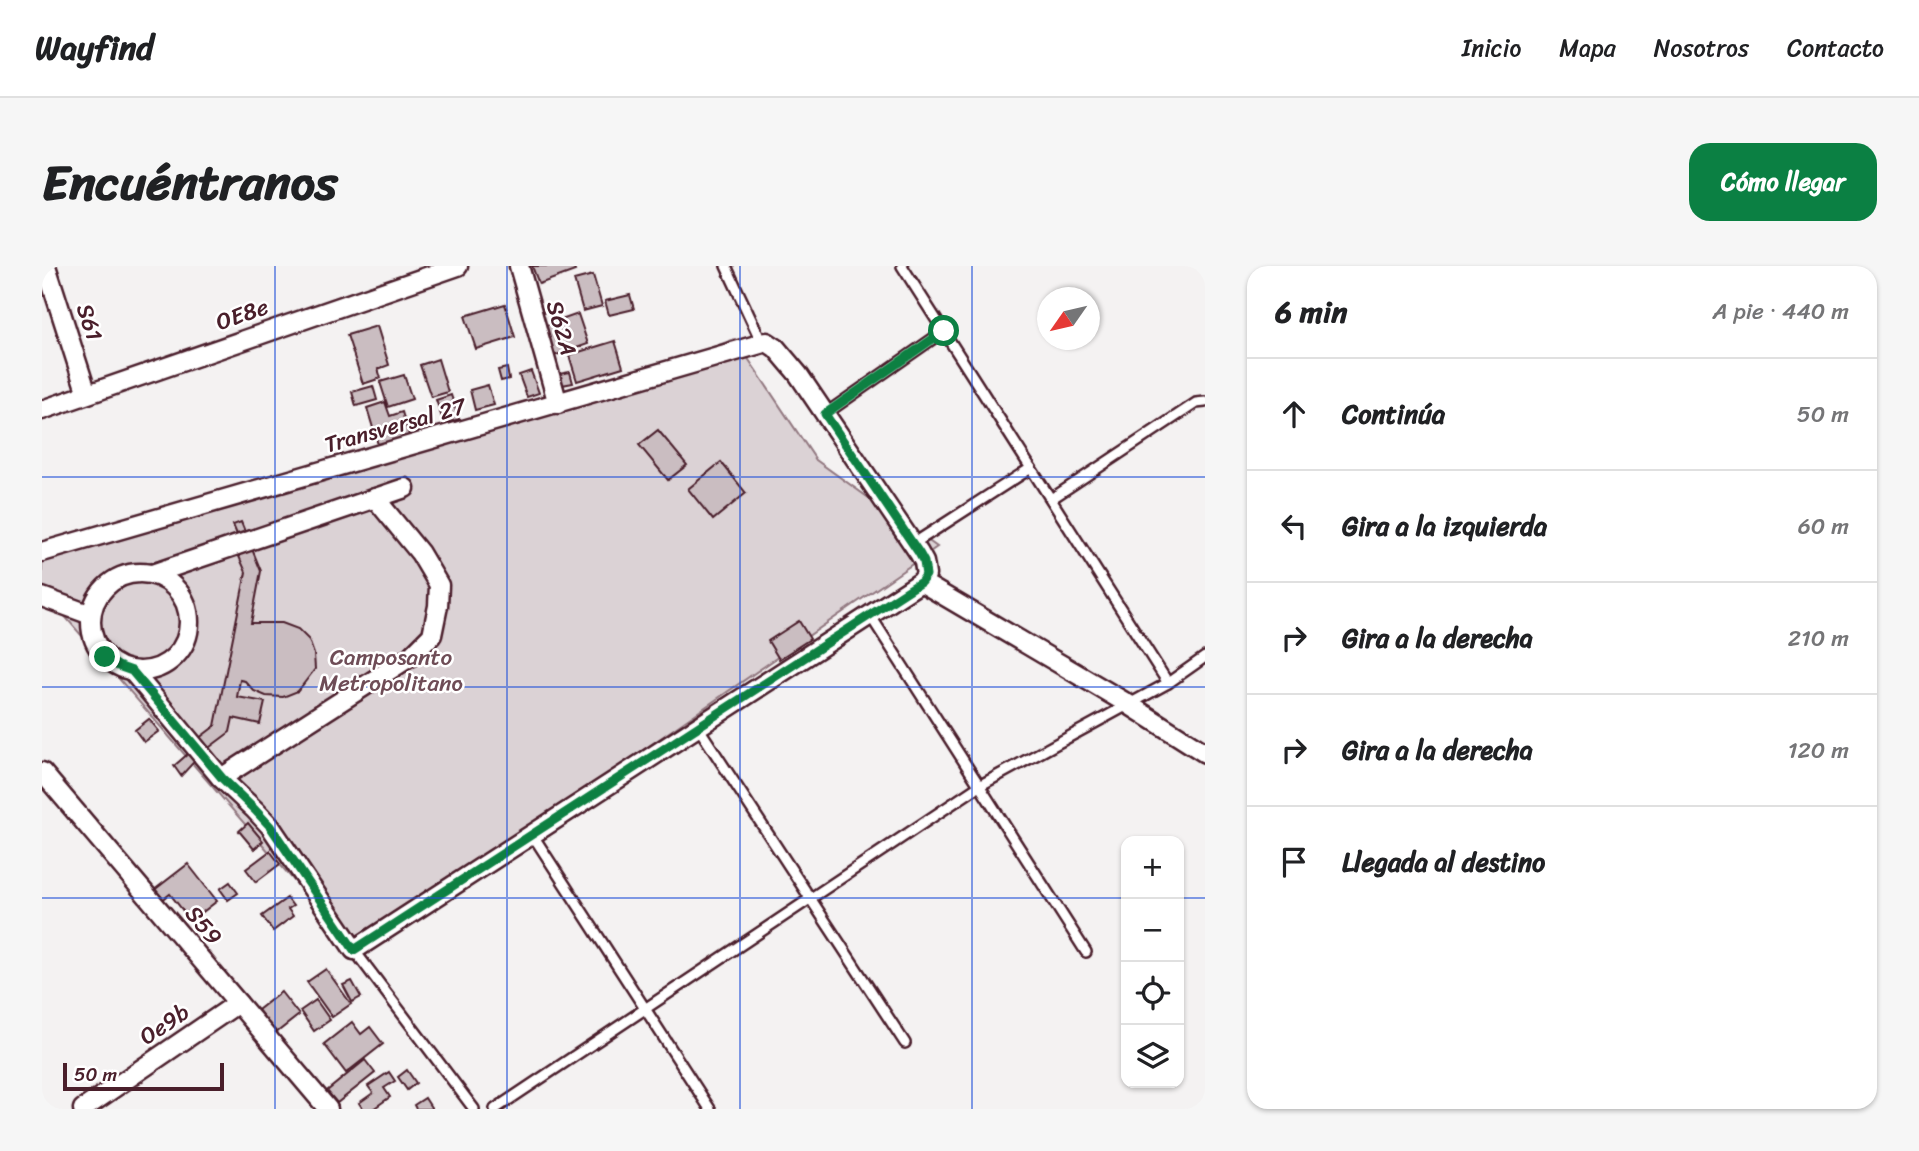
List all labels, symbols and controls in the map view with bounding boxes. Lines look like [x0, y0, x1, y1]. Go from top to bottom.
text: Wayfind [35, 19, 154, 77]
text: Inicio [1462, 27, 1521, 69]
text: Mapa [1559, 27, 1616, 69]
text: Nosotros [1654, 27, 1749, 69]
text: Contacto [1787, 27, 1884, 69]
text: Encuéntranos [42, 139, 338, 226]
button: Cómo llegar [1689, 143, 1877, 221]
text: 6 min [1275, 285, 1347, 339]
street label: OE8e [210, 286, 274, 343]
north arrow [1037, 287, 1100, 350]
text: A pie · 440 m [1713, 291, 1849, 332]
street label: S62A [534, 296, 589, 361]
street label: S61 [64, 298, 115, 346]
route start [928, 315, 959, 346]
street label: Transversal 27 [320, 385, 472, 465]
text: Continúa [1342, 391, 1445, 437]
text: 50 m [1797, 394, 1849, 435]
icon: ahead [1275, 395, 1313, 433]
text: Gira a la izquierda [1342, 503, 1547, 549]
text: 60 m [1798, 506, 1849, 547]
icon: left [1275, 507, 1313, 545]
text: Gira a la derecha [1342, 615, 1533, 661]
text: 210 m [1788, 618, 1849, 659]
icon: right [1275, 619, 1313, 657]
park label: Camposanto Metropolitano [319, 637, 463, 704]
route end [89, 641, 120, 672]
text: Gira a la derecha [1342, 727, 1533, 773]
text: 120 m [1788, 730, 1849, 771]
icon: right [1275, 731, 1313, 769]
map controls [1121, 836, 1184, 1088]
button: + [1121, 836, 1184, 899]
text: Llegada al destino [1342, 839, 1545, 885]
icon: arrive [1275, 843, 1313, 881]
street label: S59 [174, 896, 233, 955]
button: − [1121, 899, 1184, 962]
button: locate [1121, 962, 1184, 1025]
street label: Oe9b [131, 992, 198, 1056]
button: layers [1121, 1025, 1184, 1088]
text: 50 m [74, 1058, 117, 1091]
scale bar [63, 1060, 224, 1092]

